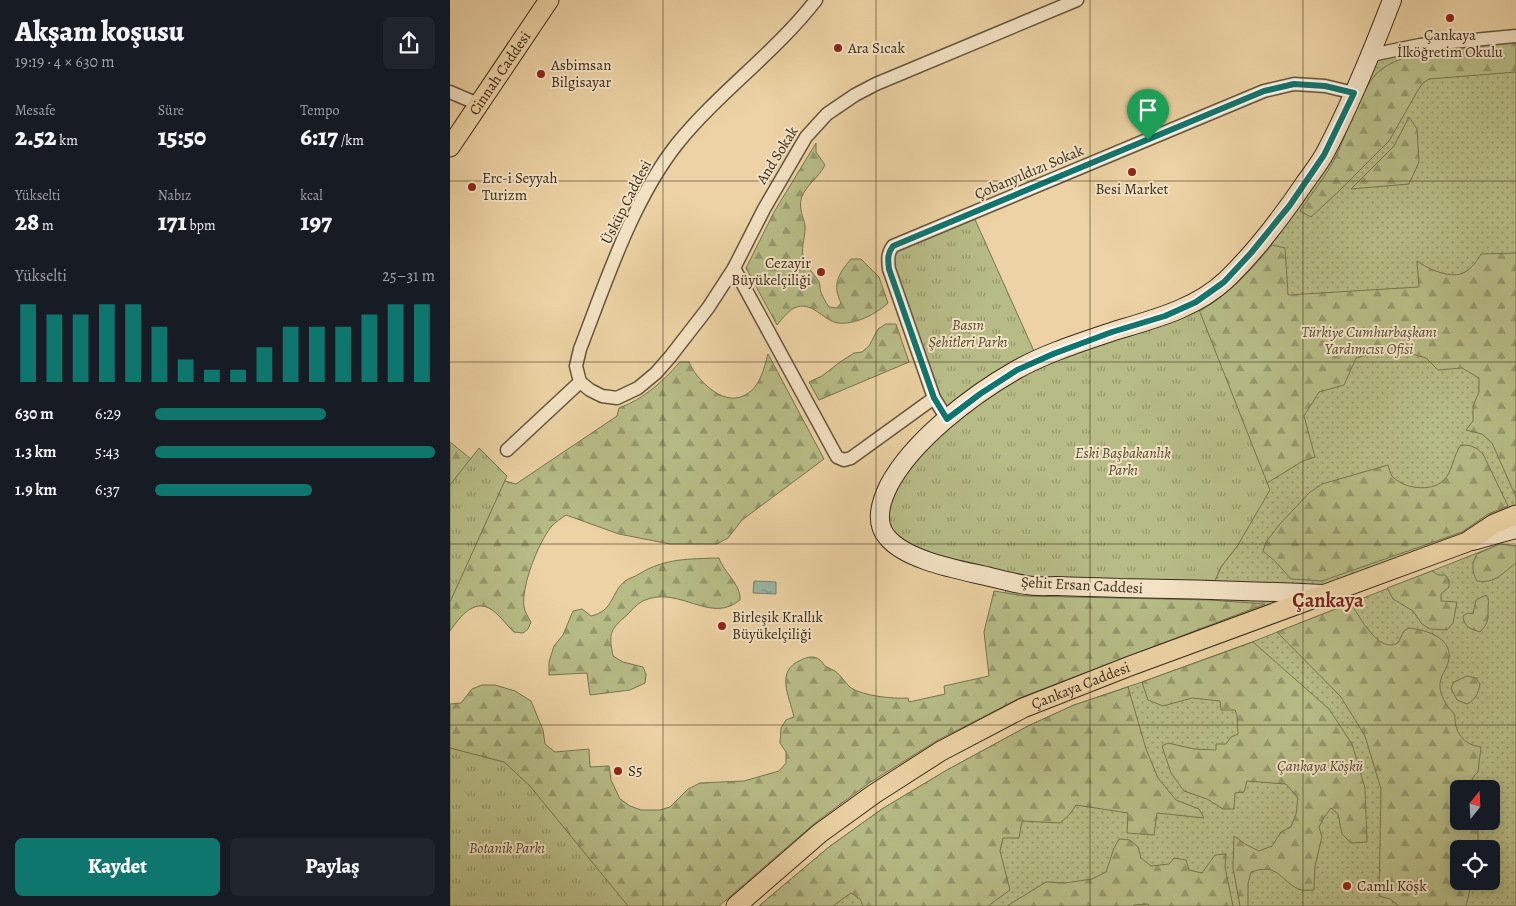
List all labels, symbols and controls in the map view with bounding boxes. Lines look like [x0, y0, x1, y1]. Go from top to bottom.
marker: Çankaya İlköğretim Okulu [1444, 12, 1456, 24]
text: Akşam koşusu [15, 13, 184, 51]
button: share [383, 17, 435, 69]
place label: Çankaya İlköğretim Okulu [1397, 25, 1504, 62]
street label: Cinnah Caddesi [464, 27, 535, 119]
place label: Ara Sıcak [847, 38, 905, 58]
marker: Ara Sıcak [832, 42, 844, 54]
text: 19:19 · 4 × 630 m [15, 51, 115, 73]
place label: Asbimsan Bilgisayar [550, 55, 612, 92]
marker: Asbimsan Bilgisayar [535, 68, 547, 80]
pin [1127, 89, 1169, 140]
icon: arrive [1134, 96, 1162, 124]
text: Mesafe [15, 101, 56, 120]
text: Süre [158, 101, 184, 120]
text: Tempo [300, 101, 339, 120]
text: 2.52 [15, 120, 56, 154]
text: 15:50 [158, 120, 206, 154]
text: 6:17 [300, 120, 338, 154]
street label: And Sokak [751, 122, 803, 188]
text: km [56, 131, 78, 150]
text: /km [338, 131, 364, 150]
street label: Çobanyıldızı Sokak [971, 140, 1087, 204]
street label: Üsküp Caddesi [596, 156, 656, 248]
marker: Besi Market [1126, 166, 1138, 178]
place label: Erc-i Seyyah Turizm [482, 168, 557, 205]
place label: Besi Market [1096, 179, 1168, 199]
marker: Erc-i Seyyah Turizm [466, 181, 478, 193]
text: Yükselti [15, 186, 61, 205]
text: Nabız [158, 186, 191, 205]
text: kcal [300, 186, 323, 205]
text: 28 [15, 205, 39, 239]
text: 171 [158, 205, 187, 239]
text: 197 [300, 205, 332, 239]
text: m [39, 216, 54, 235]
text: bpm [187, 216, 216, 235]
place label: Cezayir Büyükelçiliği [731, 253, 811, 290]
text: Yükselti [15, 265, 67, 287]
text: 25–31 m [382, 265, 435, 287]
marker: Cezayir Büyükelçiliği [815, 266, 827, 278]
park label: Basın Şehitleri Parkı [928, 315, 1008, 352]
park label: Türkiye Cumhurbaşkanı Yardımcısı Ofisi [1301, 322, 1437, 359]
text: 630 m [15, 403, 54, 425]
text: 6:29 [95, 403, 121, 425]
text: 1.3 km [15, 441, 56, 463]
text: 5:43 [95, 441, 120, 463]
park label: Eski Başbakanlık Parkı [1075, 443, 1171, 480]
text: 1.9 km [15, 479, 57, 501]
text: 6:37 [95, 479, 120, 501]
street label: Şehit Ersan Caddesi [1020, 572, 1144, 598]
district label: Çankaya [1292, 587, 1364, 614]
place label: Birleşik Krallık Büyükelçiliği [732, 607, 823, 644]
marker: Birleşik Krallık Büyükelçiliği [716, 620, 728, 632]
street label: Çankaya Caddesi [1028, 657, 1133, 714]
park label: Çankaya Köşkü [1277, 756, 1363, 776]
place label: S5 [628, 761, 642, 781]
marker: S5 [612, 765, 624, 777]
north arrow [1450, 780, 1500, 830]
map controls [1450, 780, 1500, 890]
button: Kaydet [15, 838, 220, 896]
button: Paylaş [230, 838, 435, 896]
park label: Botanik Parkı [469, 838, 545, 858]
button: locate [1450, 840, 1500, 890]
place label: Camlı Köşk [1357, 876, 1427, 896]
marker: Camlı Köşk [1341, 880, 1353, 892]

